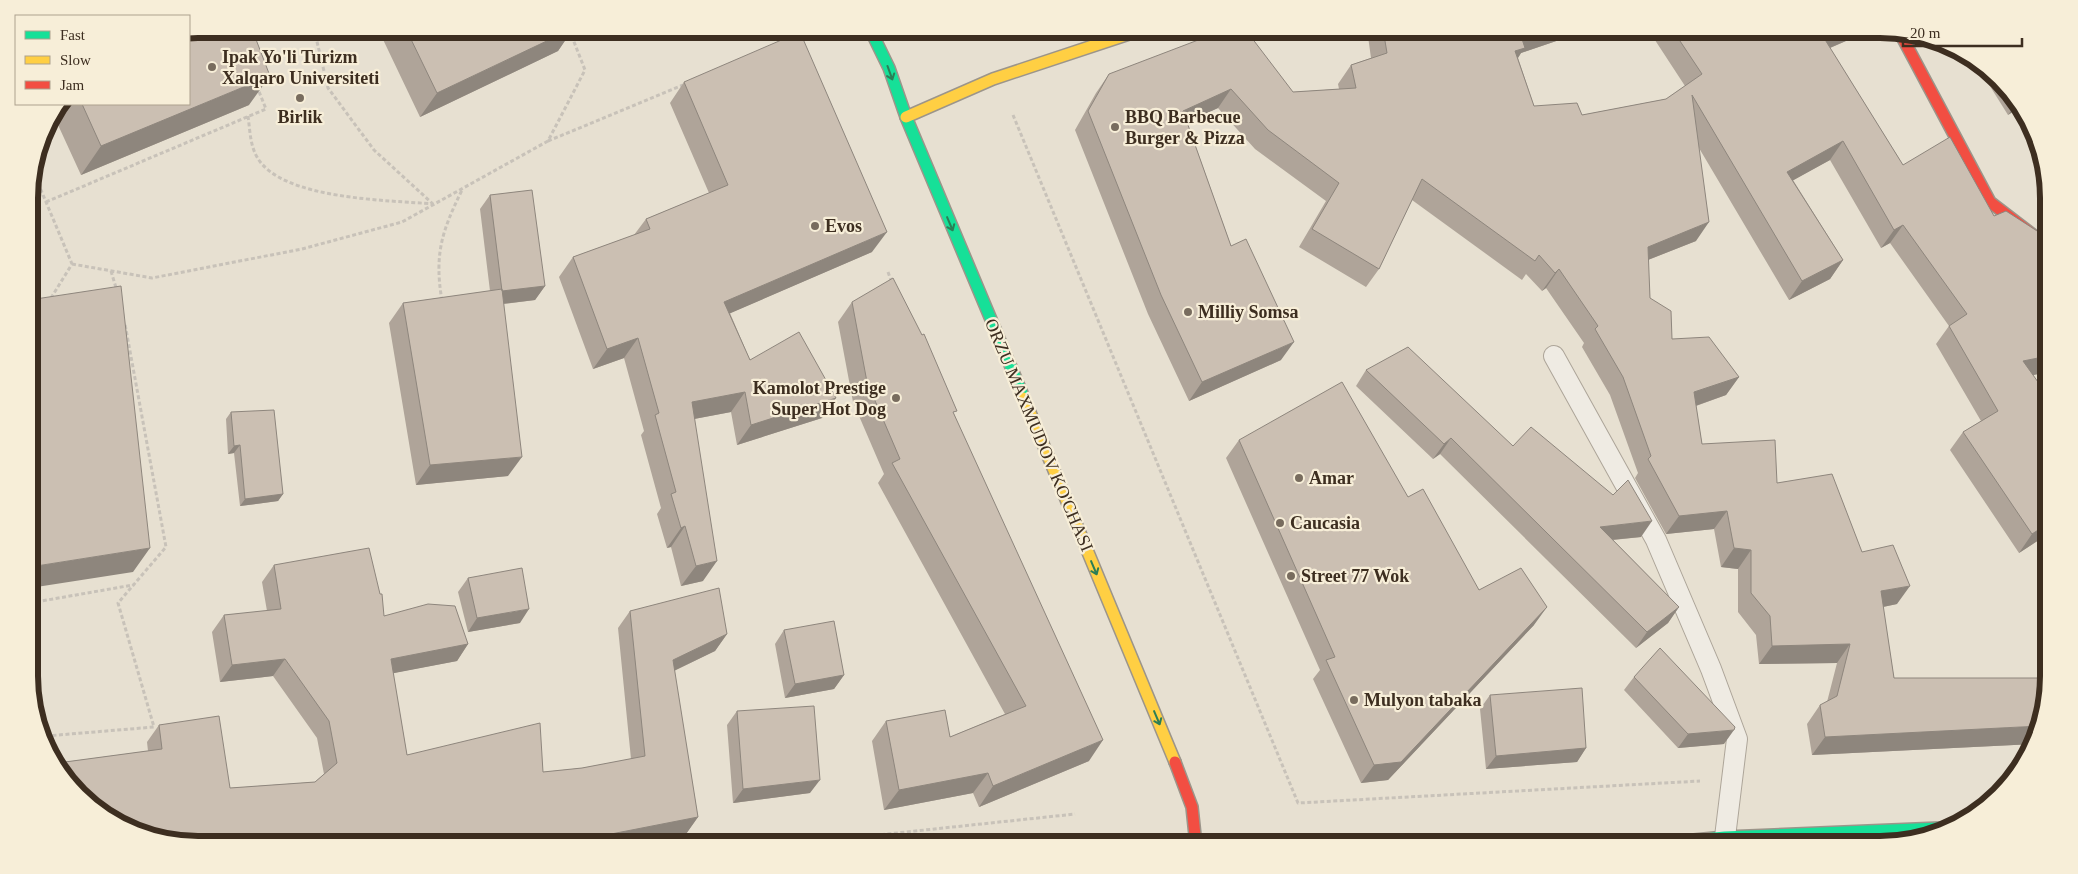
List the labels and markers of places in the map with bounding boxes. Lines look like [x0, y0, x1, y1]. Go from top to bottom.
place label: Ipak Yo'li Turizm Xalqaro Universiteti [222, 47, 379, 88]
marker: Ipak Yo'li Turizm Xalqaro Universiteti [206, 61, 218, 73]
marker: Birlik [294, 92, 306, 104]
place label: Birlik [277, 107, 323, 127]
place label: BBQ Barbecue Burger & Pizza [1125, 107, 1245, 148]
marker: BBQ Barbecue Burger & Pizza [1109, 121, 1121, 133]
place label: Evos [825, 216, 862, 236]
marker: Evos [809, 220, 821, 232]
place label: Milliy Somsa [1198, 302, 1299, 322]
marker: Milliy Somsa [1182, 306, 1194, 318]
place label: Kamolot Prestige Super Hot Dog [753, 378, 886, 419]
marker: Kamolot Prestige Super Hot Dog [890, 392, 902, 404]
place label: Amar [1309, 468, 1354, 488]
marker: Amar [1293, 472, 1305, 484]
place label: Caucasia [1290, 513, 1360, 533]
marker: Caucasia [1274, 517, 1286, 529]
place label: Street 77 Wok [1301, 566, 1409, 586]
marker: Street 77 Wok [1285, 570, 1297, 582]
place label: Mulyon tabaka [1364, 690, 1482, 710]
marker: Mulyon tabaka [1348, 694, 1360, 706]

